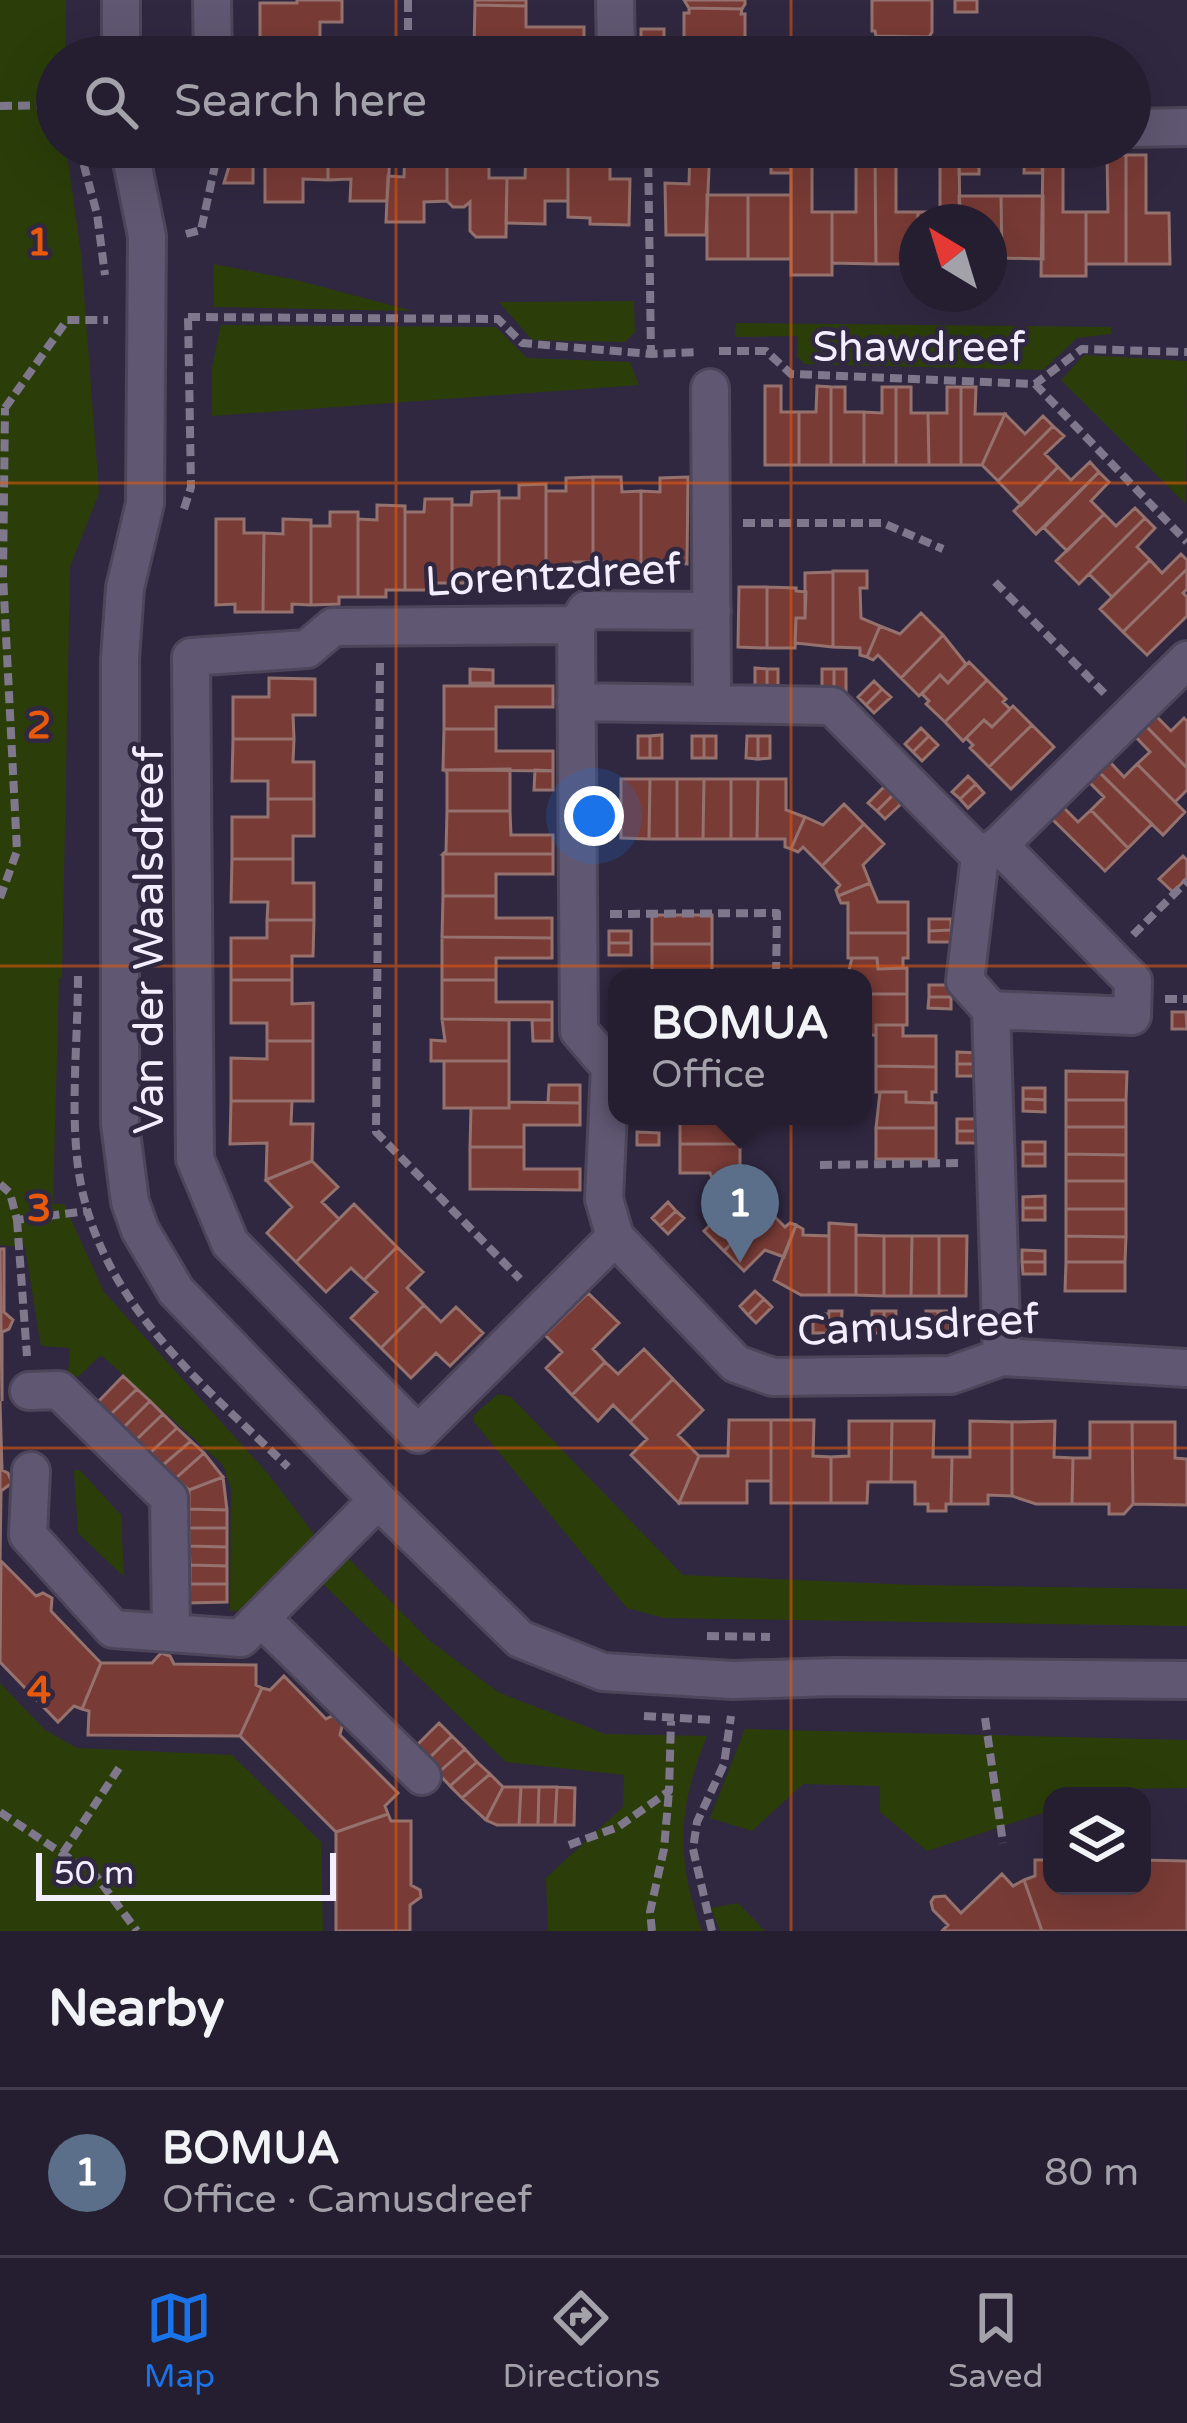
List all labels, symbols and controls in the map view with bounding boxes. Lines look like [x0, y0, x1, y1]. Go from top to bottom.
search box [36, 36, 1151, 168]
icon: search [78, 69, 144, 135]
text: Search here [174, 75, 427, 129]
north arrow [899, 204, 1007, 312]
text: 1 [27, 219, 51, 266]
street label: Shawdreef [813, 322, 1025, 373]
street label: Lorentzdreef [424, 543, 683, 608]
text: 2 [27, 702, 51, 749]
street label: Van der Waalsdreef [124, 746, 175, 1134]
your location [564, 786, 624, 846]
popup [608, 969, 872, 1125]
text: BOMUA [651, 997, 829, 1051]
text: Office [651, 1051, 766, 1098]
pin: 1 [701, 1164, 779, 1263]
text: 3 [27, 1185, 51, 1232]
street label: Camusdreef [796, 1294, 1040, 1357]
text: 4 [27, 1667, 51, 1714]
map controls [1043, 1787, 1151, 1895]
button: layers [1043, 1787, 1151, 1895]
scale bar [36, 1847, 336, 1900]
text: 50 m [54, 1854, 134, 1893]
text: Nearby [48, 1978, 225, 2040]
text: BOMUA [162, 2122, 340, 2176]
text: 1 [75, 2149, 99, 2196]
text: 80 m [1044, 2149, 1139, 2196]
text: Office · Camusdreef [162, 2176, 532, 2223]
tab: Map [144, 2285, 215, 2396]
tab: Directions [503, 2285, 660, 2396]
tab: Saved [948, 2285, 1043, 2396]

